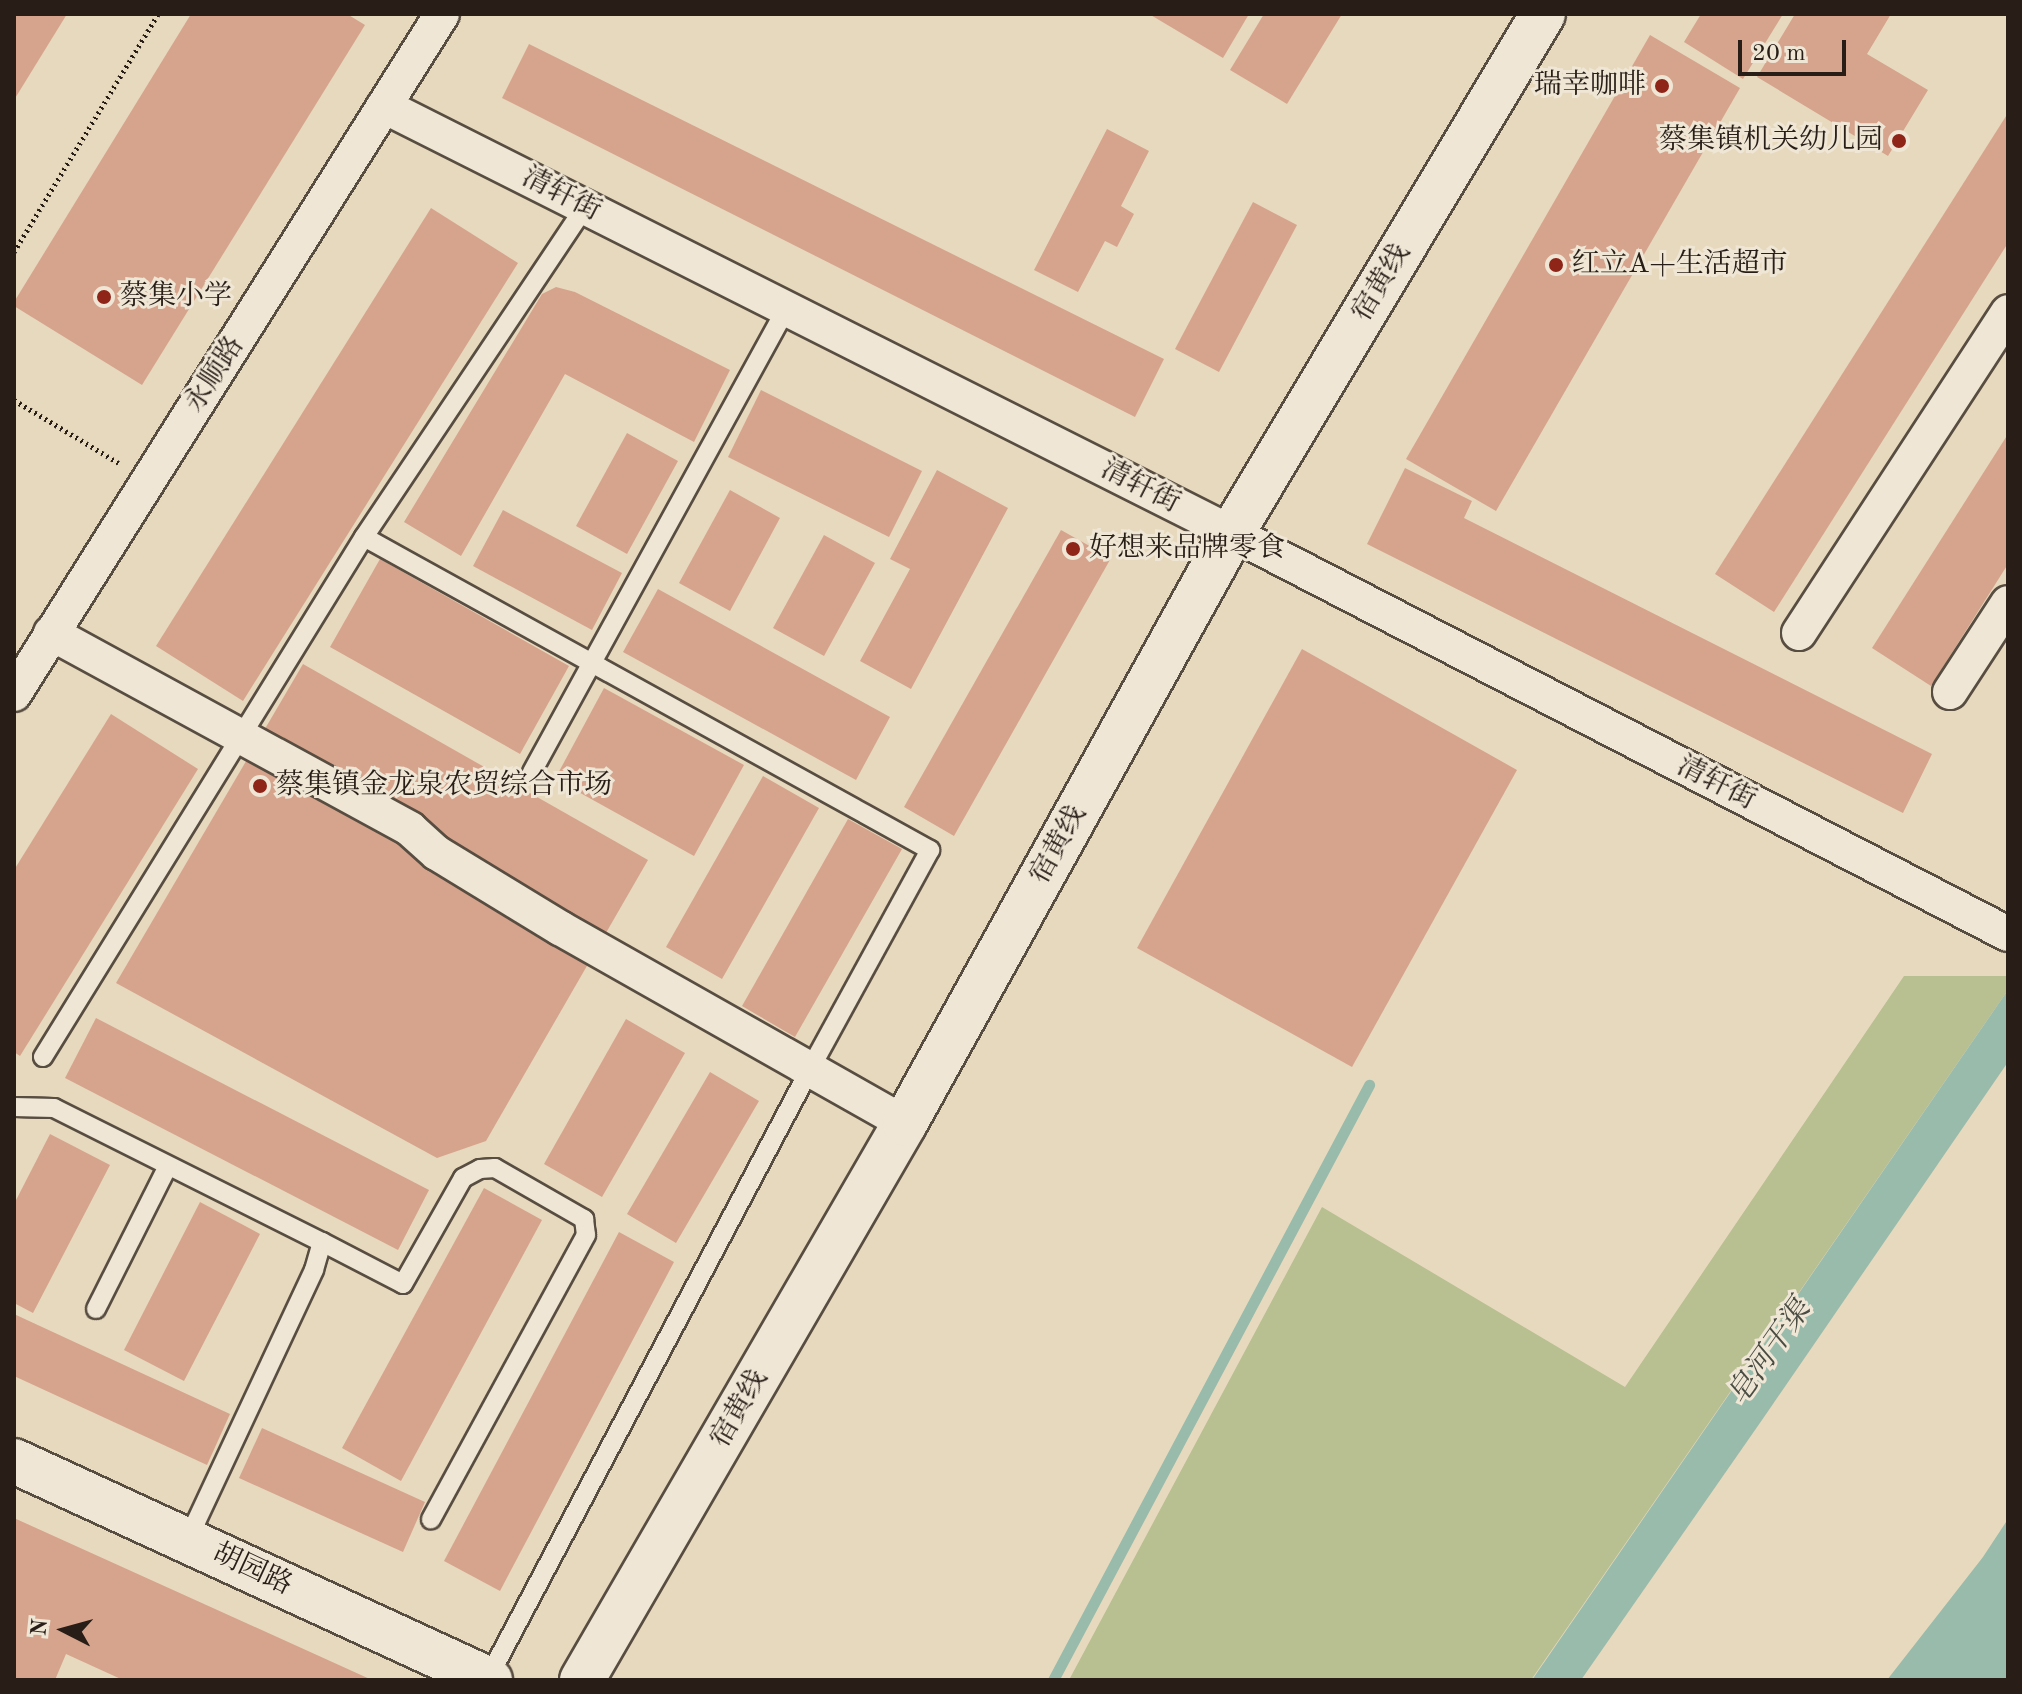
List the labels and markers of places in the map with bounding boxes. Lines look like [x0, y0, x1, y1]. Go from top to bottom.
place label: 瑞幸咖啡 [1534, 69, 1646, 103]
marker: 瑞幸咖啡 [1653, 77, 1671, 95]
place label: 蔡集镇机关幼儿园 [1659, 124, 1883, 158]
marker: 蔡集镇机关幼儿园 [1890, 132, 1908, 150]
place label: 红立A+生活超市 [1572, 248, 1788, 282]
marker: 红立A+生活超市 [1547, 256, 1565, 274]
place label: 蔡集小学 [120, 280, 232, 314]
marker: 蔡集小学 [95, 288, 113, 306]
place label: 好想来品牌零食 [1089, 532, 1285, 566]
marker: 好想来品牌零食 [1064, 540, 1082, 558]
place label: 蔡集镇金龙泉农贸综合市场 [276, 769, 612, 803]
marker: 蔡集镇金龙泉农贸综合市场 [251, 777, 269, 795]

